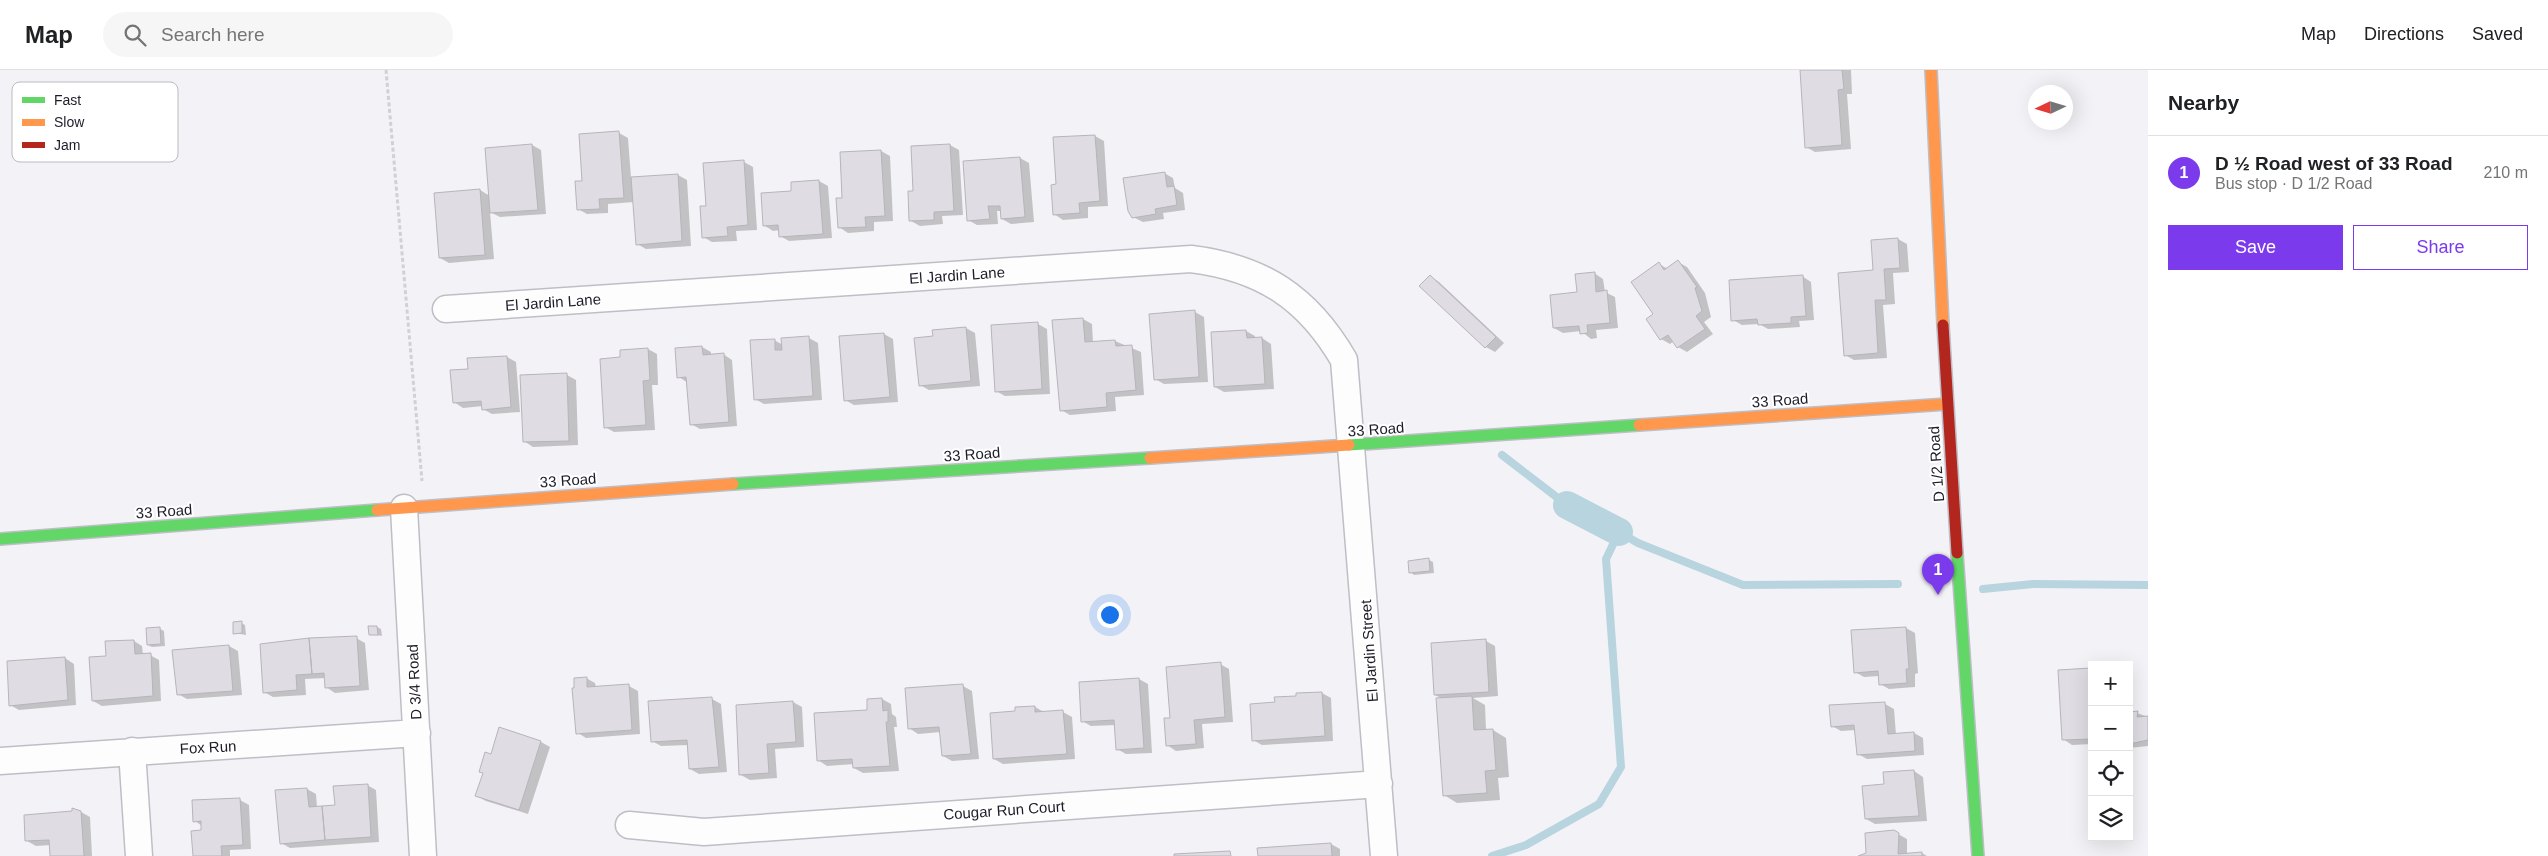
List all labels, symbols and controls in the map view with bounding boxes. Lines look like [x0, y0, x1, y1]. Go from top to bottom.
search box [103, 12, 453, 57]
text: Map [25, 21, 73, 48]
icon: search [121, 21, 149, 49]
text: Search here [161, 24, 265, 45]
text: Map [2301, 24, 2336, 44]
text: Directions [2364, 24, 2444, 44]
text: Saved [2472, 24, 2523, 44]
legend [12, 82, 178, 162]
north arrow [2028, 85, 2073, 130]
text: Nearby [2168, 91, 2239, 114]
text: Fast [54, 92, 81, 108]
text: Slow [54, 114, 85, 130]
text: Jam [54, 137, 80, 153]
text: D ½ Road west of 33 Road [2215, 153, 2453, 174]
text: 1 [2180, 164, 2188, 181]
text: 210 m [2484, 164, 2528, 181]
text: Bus stop · D 1/2 Road [2215, 175, 2372, 192]
button: Save [2168, 225, 2343, 270]
button: Share [2353, 225, 2528, 270]
street label: El Jardin Lane [909, 263, 1005, 287]
street label: El Jardin Lane [505, 290, 601, 314]
street label: 33 Road [1751, 390, 1809, 410]
street label: 33 Road [1347, 419, 1405, 439]
street label: D 1/2 Road [1925, 426, 1947, 502]
street label: 33 Road [943, 444, 1001, 464]
street label: 33 Road [539, 470, 597, 490]
street label: 33 Road [135, 501, 193, 521]
pin: 1 [1922, 554, 1954, 595]
street label: El Jardin Street [1357, 598, 1381, 703]
your location [1097, 602, 1123, 628]
street label: D 3/4 Road [404, 644, 424, 720]
map controls [2088, 661, 2133, 841]
button: + [2088, 661, 2133, 706]
button: − [2088, 706, 2133, 751]
street label: Fox Run [179, 737, 237, 757]
button: locate [2088, 751, 2133, 796]
button: layers [2088, 796, 2133, 841]
street label: Cougar Run Court [943, 797, 1066, 823]

